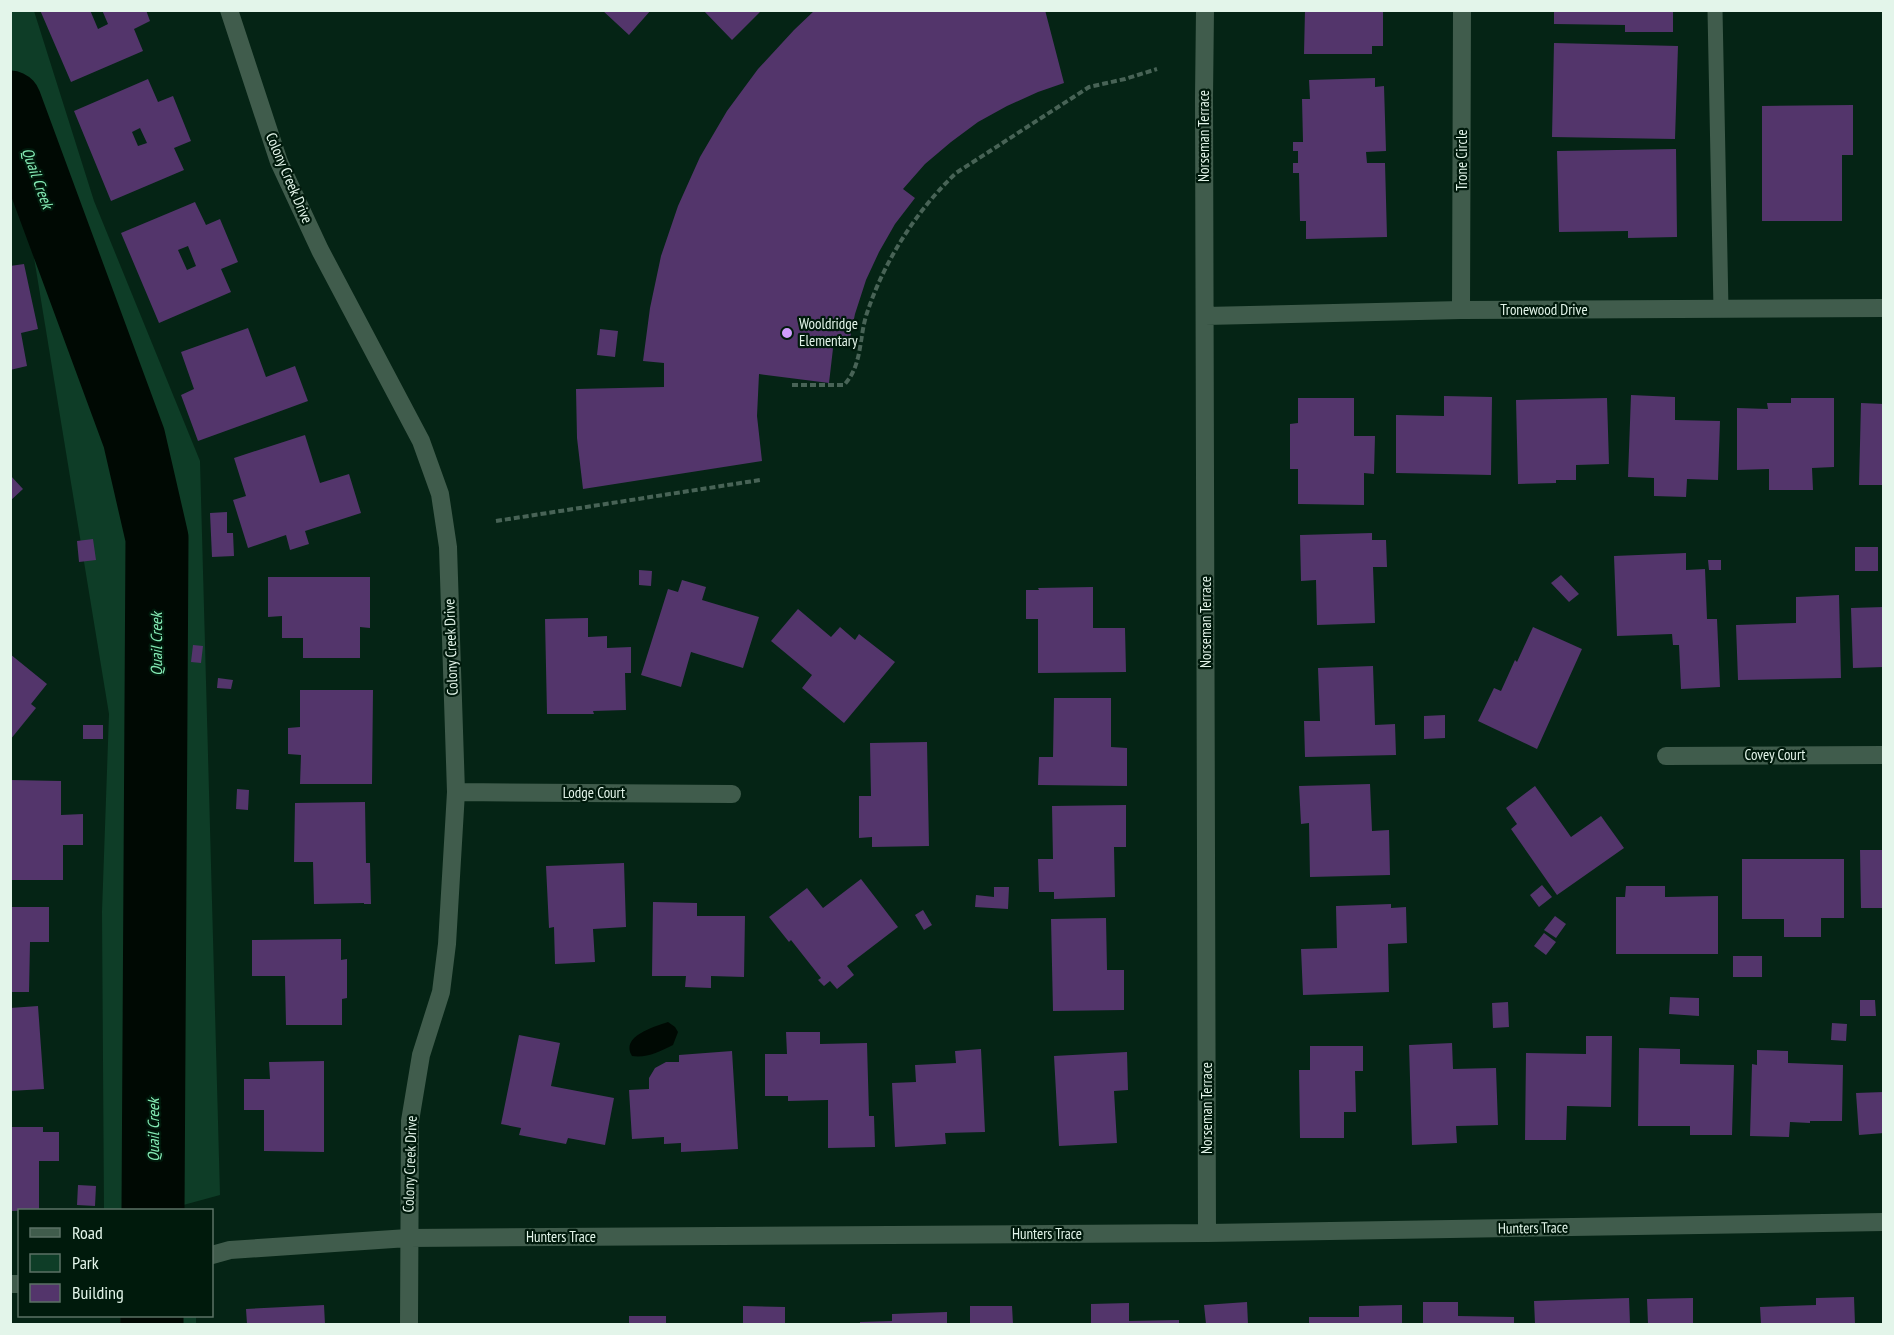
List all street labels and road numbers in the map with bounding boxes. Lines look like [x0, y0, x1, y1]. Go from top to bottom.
street label: Norseman Terrace [1194, 90, 1213, 182]
street label: Trone Circle [1452, 129, 1471, 191]
street label: Colony Creek Drive [262, 130, 317, 226]
street label: Tronewood Drive [1500, 300, 1588, 319]
street label: Norseman Terrace [1196, 576, 1215, 668]
street label: Colony Creek Drive [439, 598, 462, 696]
street label: Covey Court [1745, 745, 1805, 764]
street label: Lodge Court [563, 783, 625, 802]
street label: Norseman Terrace [1197, 1062, 1216, 1154]
street label: Colony Creek Drive [398, 1115, 421, 1213]
street label: Hunters Trace [1498, 1217, 1568, 1238]
street label: Hunters Trace [1012, 1224, 1082, 1243]
street label: Hunters Trace [526, 1227, 596, 1246]

